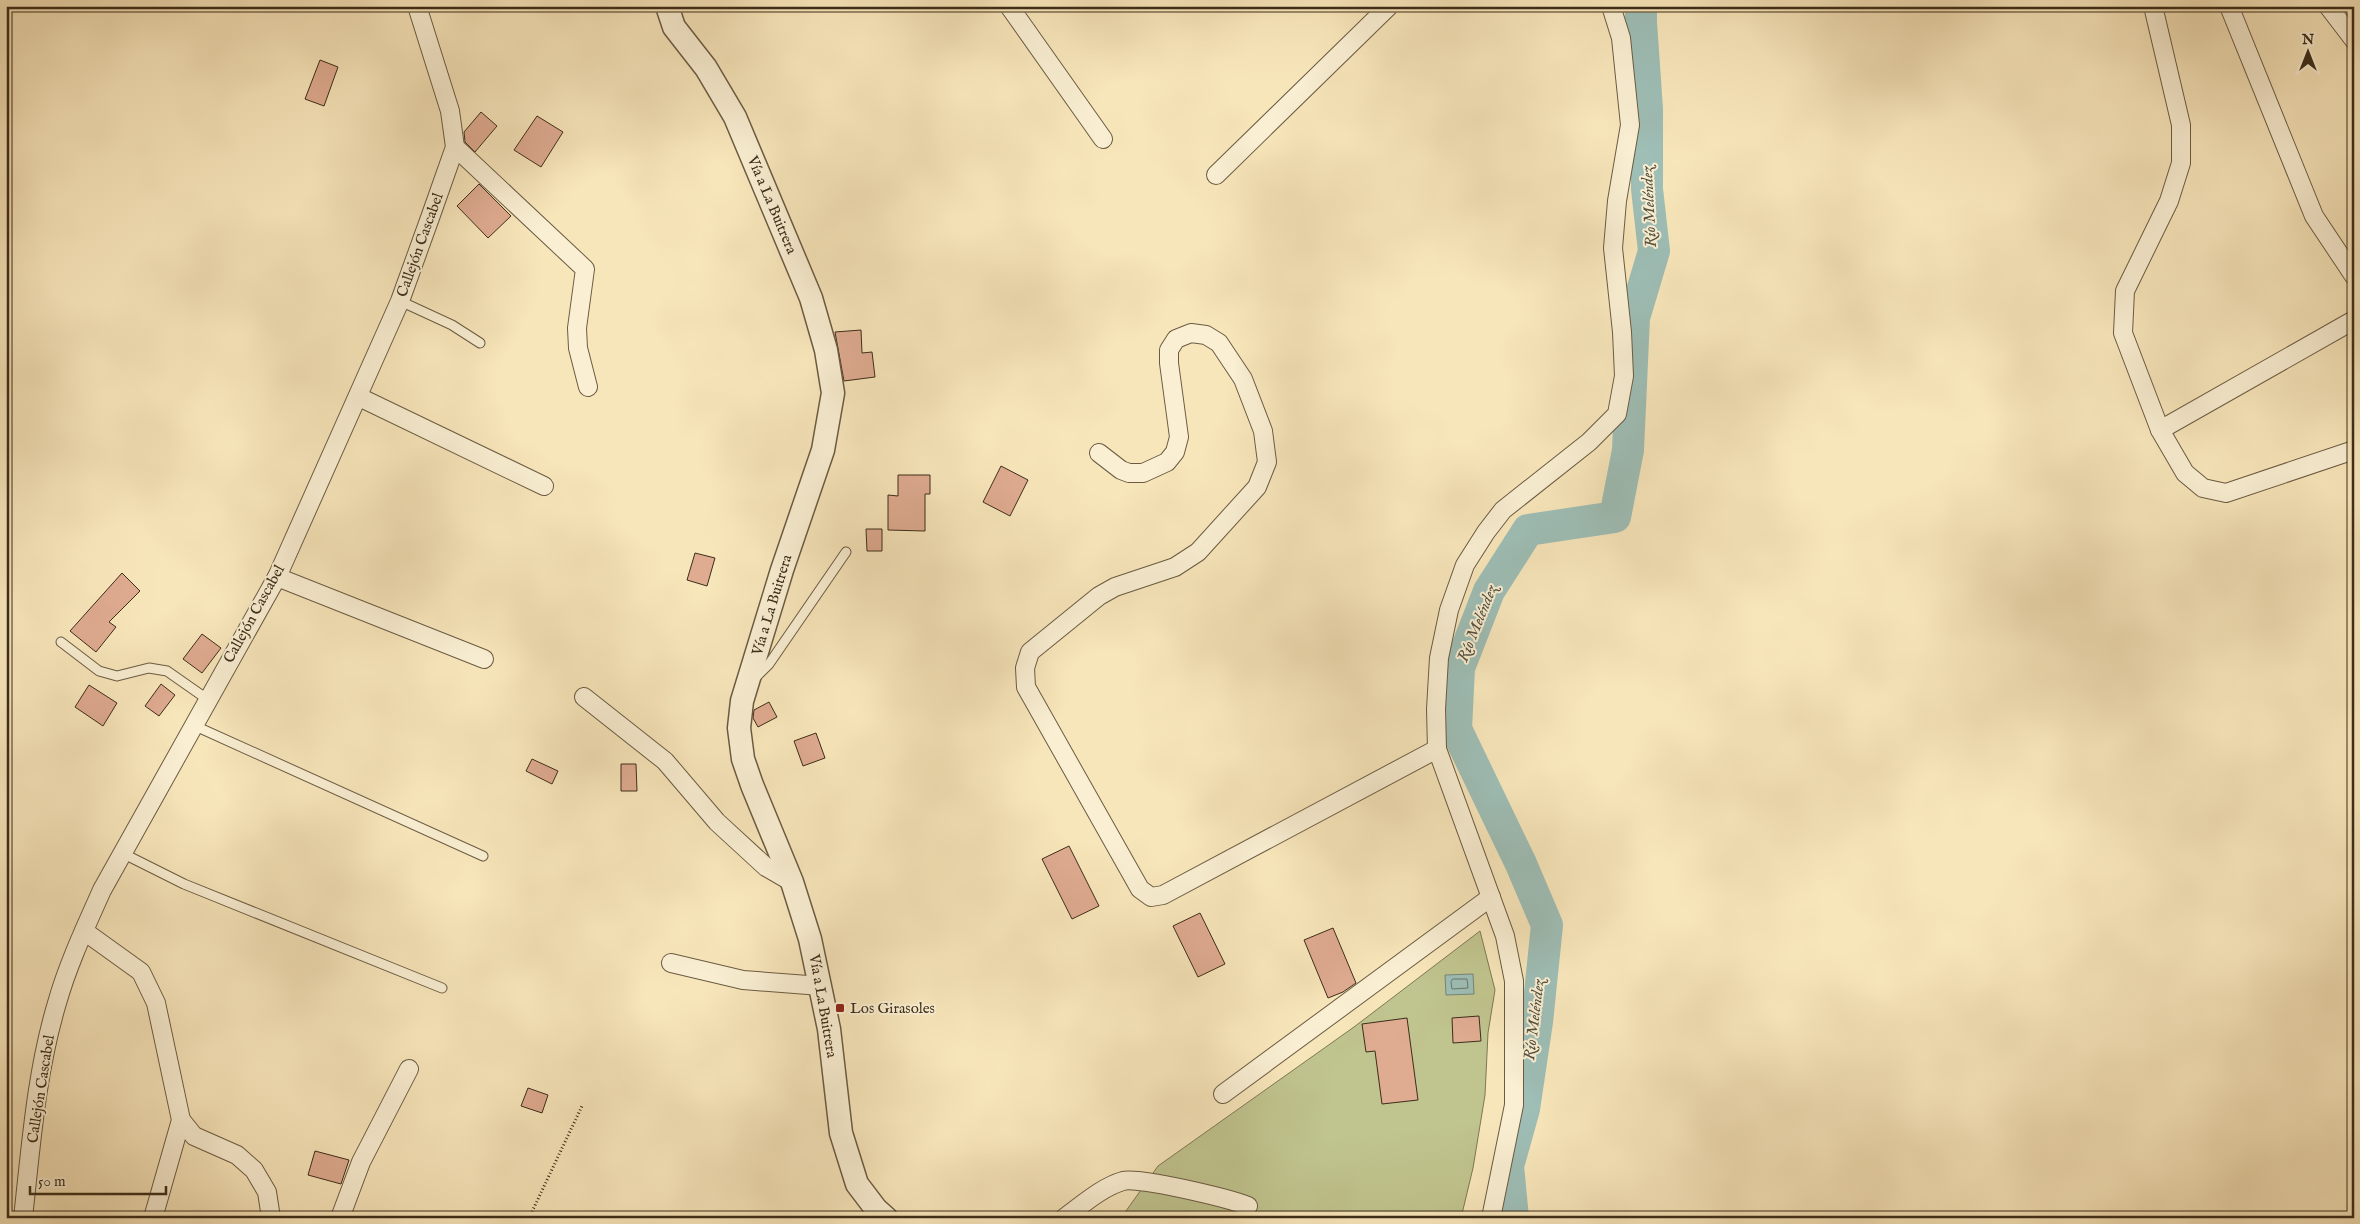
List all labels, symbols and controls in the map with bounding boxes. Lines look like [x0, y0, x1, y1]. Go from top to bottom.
north arrow [2282, 28, 2332, 78]
text: N [2301, 31, 2314, 49]
street label: Vía a La Buitrera [742, 152, 801, 257]
water label: Río Meléndez [1638, 164, 1662, 248]
street label: Callejón Cascabel [392, 189, 448, 300]
street label: Vía a La Buitrera [747, 552, 797, 659]
street label: Callejón Cascabel [219, 561, 289, 666]
water label: Río Meléndez [1454, 581, 1503, 665]
street label: Vía a La Buitrera [804, 952, 842, 1060]
water label: Río Meléndez [1520, 977, 1550, 1061]
place label: Los Girasoles [850, 999, 935, 1018]
marker: Los Girasoles [834, 1002, 846, 1014]
street label: Callejón Cascabel [23, 1033, 59, 1145]
scale bar [30, 1164, 166, 1196]
text: 50 m [38, 1172, 66, 1191]

